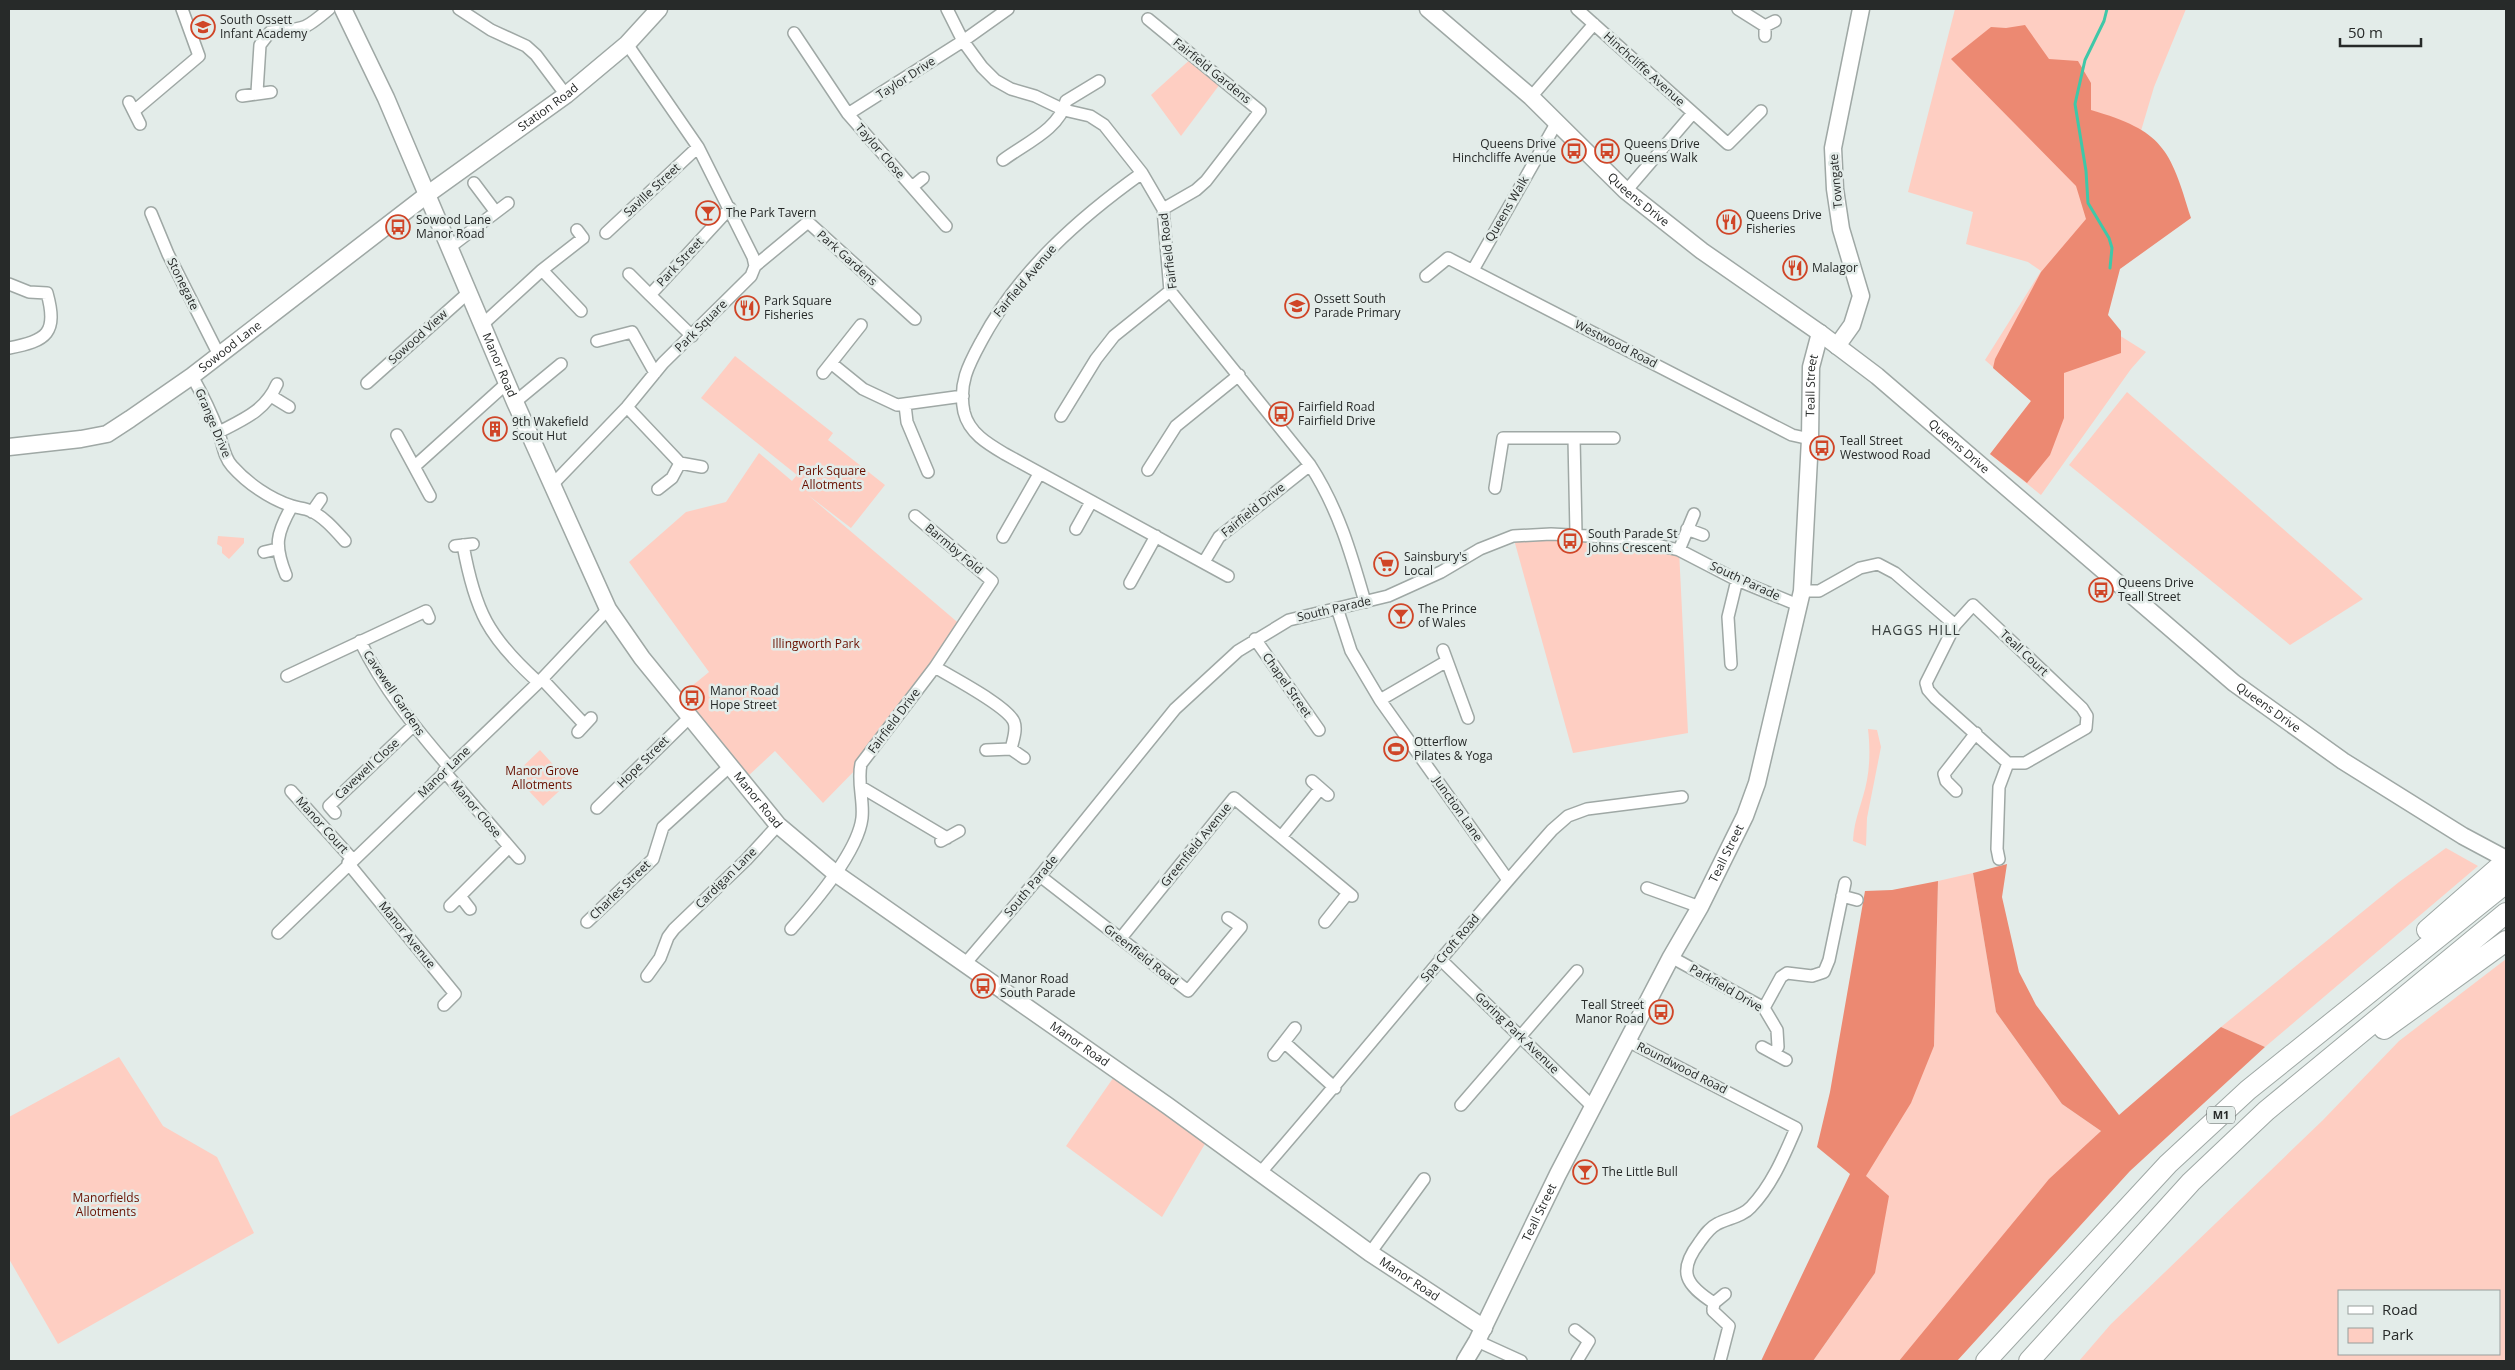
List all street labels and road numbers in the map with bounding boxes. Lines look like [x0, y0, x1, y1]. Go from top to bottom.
street label: Hinchcliffe Avenue [1600, 28, 1689, 110]
street label: Fairfield Gardens [1170, 34, 1255, 107]
street label: Taylor Drive [873, 52, 939, 103]
street label: Station Road [514, 79, 582, 135]
street label: Taylor Close [852, 120, 909, 182]
street label: Towngate [1825, 153, 1846, 209]
street label: Saville Street [620, 159, 684, 220]
street label: Queens Drive [1604, 168, 1673, 230]
street label: Queens Walk [1481, 172, 1533, 245]
street label: Fairfield Road [1154, 212, 1181, 290]
street label: Park Gardens [814, 226, 881, 289]
street label: Park Street [652, 233, 707, 290]
street label: Fairfield Avenue [989, 241, 1060, 321]
street label: Stonegate [163, 255, 204, 313]
street label: Park Square [671, 295, 731, 356]
street label: Sowood View [384, 305, 451, 368]
street label: Westwood Road [1572, 315, 1660, 372]
street label: Sowood Lane [195, 316, 265, 376]
street label: Manor Road [479, 330, 521, 400]
street label: Teall Street [1801, 352, 1822, 417]
street label: Grange Drive [191, 386, 236, 460]
street label: Queens Drive [1925, 415, 1994, 477]
street label: Fairfield Drive [1217, 478, 1288, 541]
street label: Barmby Fold [922, 519, 987, 578]
street label: South Parade [1707, 557, 1783, 604]
street label: South Parade [1295, 592, 1373, 625]
street label: Teall Court [1996, 626, 2052, 679]
street label: Cavewell Gardens [360, 647, 429, 739]
street label: Chapel Street [1259, 649, 1316, 720]
street label: Queens Drive [2233, 678, 2305, 736]
street label: Fairfield Drive [864, 684, 924, 757]
street label: Hope Street [613, 732, 672, 791]
street label: Cavewell Close [331, 734, 403, 803]
street label: Manor Lane [414, 742, 474, 801]
street label: Manor Road [730, 768, 786, 832]
street label: Junction Lane [1429, 772, 1487, 845]
street label: Manor Close [447, 776, 506, 841]
street label: Manor Court [292, 792, 353, 857]
street label: Greenfield Avenue [1156, 799, 1235, 890]
street label: Teall Street [1704, 821, 1748, 885]
street label: Cardigan Lane [691, 843, 760, 912]
street label: South Parade [1000, 851, 1062, 920]
street label: Charles Street [585, 856, 654, 923]
street label: Manor Avenue [375, 898, 440, 972]
street label: Spa Croft Road [1416, 910, 1483, 985]
street label: Greenfield Road [1100, 920, 1182, 989]
street label: Parkfield Drive [1687, 960, 1766, 1015]
street label: Goring Park Avenue [1472, 988, 1563, 1077]
street label: Manor Road [1047, 1017, 1113, 1070]
street label: Roundwood Road [1634, 1037, 1730, 1098]
road number: M1 [2207, 1106, 2235, 1124]
street label: Teall Street [1517, 1180, 1560, 1244]
street label: Manor Road [1376, 1253, 1443, 1305]

